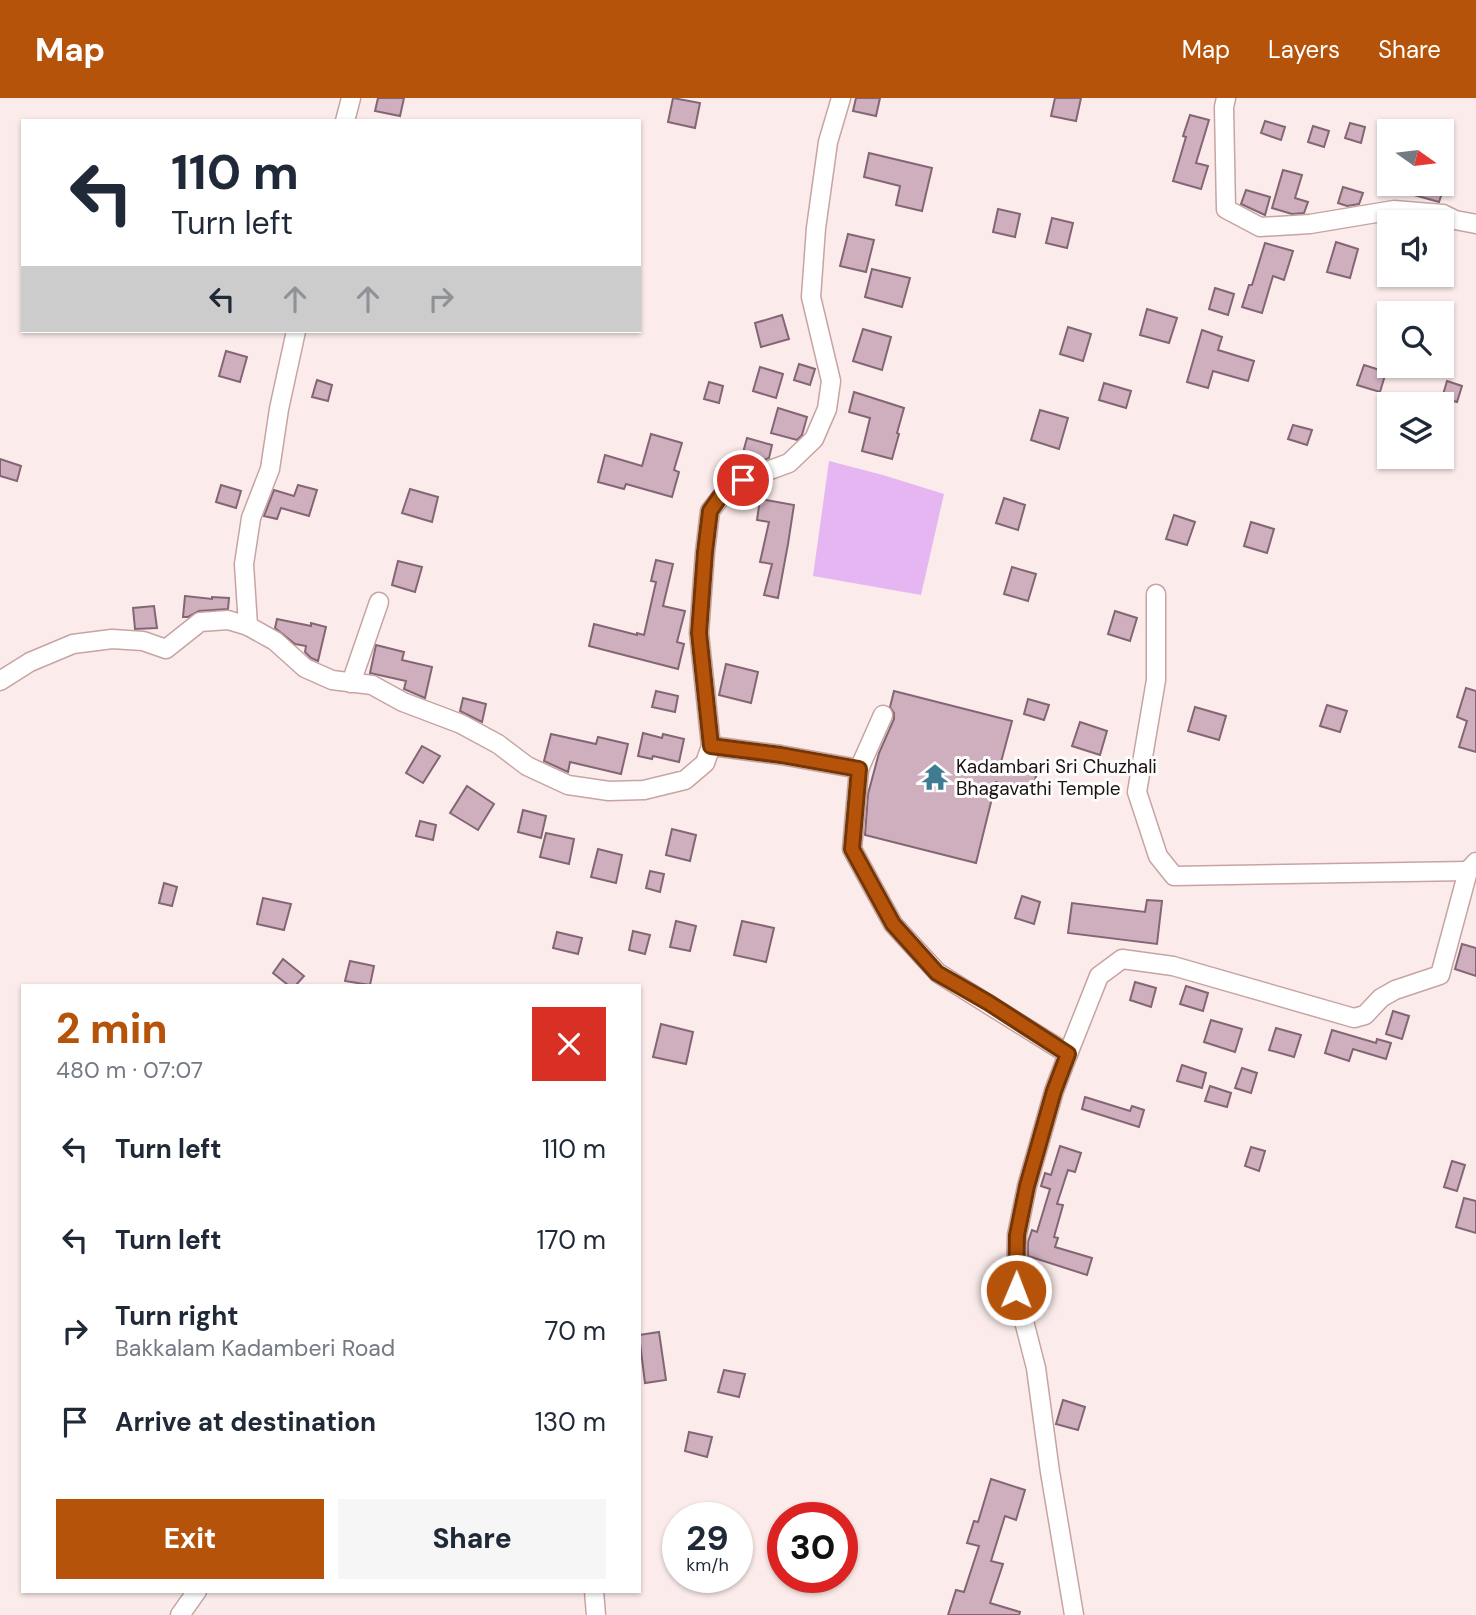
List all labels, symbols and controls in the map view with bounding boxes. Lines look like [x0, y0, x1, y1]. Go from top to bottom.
text: Map [35, 28, 105, 71]
text: Map [1182, 34, 1230, 65]
text: Layers [1268, 34, 1340, 65]
text: Share [1378, 34, 1441, 65]
north arrow [1377, 119, 1454, 196]
map controls [1377, 119, 1454, 469]
text: 110 m [171, 140, 299, 204]
icon: left [56, 147, 147, 238]
text: Turn left [171, 202, 293, 244]
button: sound [1377, 210, 1454, 287]
icon: left [203, 280, 241, 318]
icon: ahead [276, 280, 314, 318]
icon: ahead [349, 280, 387, 318]
icon: right [422, 280, 460, 318]
button: search [1377, 301, 1454, 378]
button: layers [1377, 392, 1454, 469]
pin [713, 450, 773, 510]
icon: arrive [724, 461, 762, 499]
place label: Kadambari Sri Chuzhali Bhagavathi Temple [956, 754, 1157, 801]
temple icon: Kadambari Sri Chuzhali Bhagavathi Temple [920, 762, 950, 792]
text: 2 min [56, 1001, 167, 1056]
button: close [532, 1007, 606, 1081]
text: 480 m · 07:07 [56, 1055, 203, 1085]
icon: left [56, 1130, 94, 1168]
text: Turn left [115, 1132, 222, 1166]
text: 110 m [542, 1132, 606, 1166]
icon: left [56, 1221, 94, 1259]
text: Turn left [115, 1223, 222, 1257]
text: 170 m [537, 1223, 606, 1257]
position arrow [979, 1253, 1053, 1327]
text: Turn right [115, 1299, 239, 1333]
icon: right [56, 1312, 94, 1350]
text: 70 m [545, 1314, 606, 1348]
text: Bakkalam Kadamberi Road [115, 1333, 395, 1363]
icon: arrive [56, 1403, 94, 1441]
text: Arrive at destination [115, 1405, 376, 1439]
text: 130 m [535, 1405, 606, 1439]
button: Exit [56, 1499, 324, 1579]
button: Share [338, 1499, 606, 1579]
speed limit sign: 30 [767, 1502, 858, 1593]
text: 29 [686, 1515, 729, 1561]
text: km/h [686, 1553, 729, 1577]

